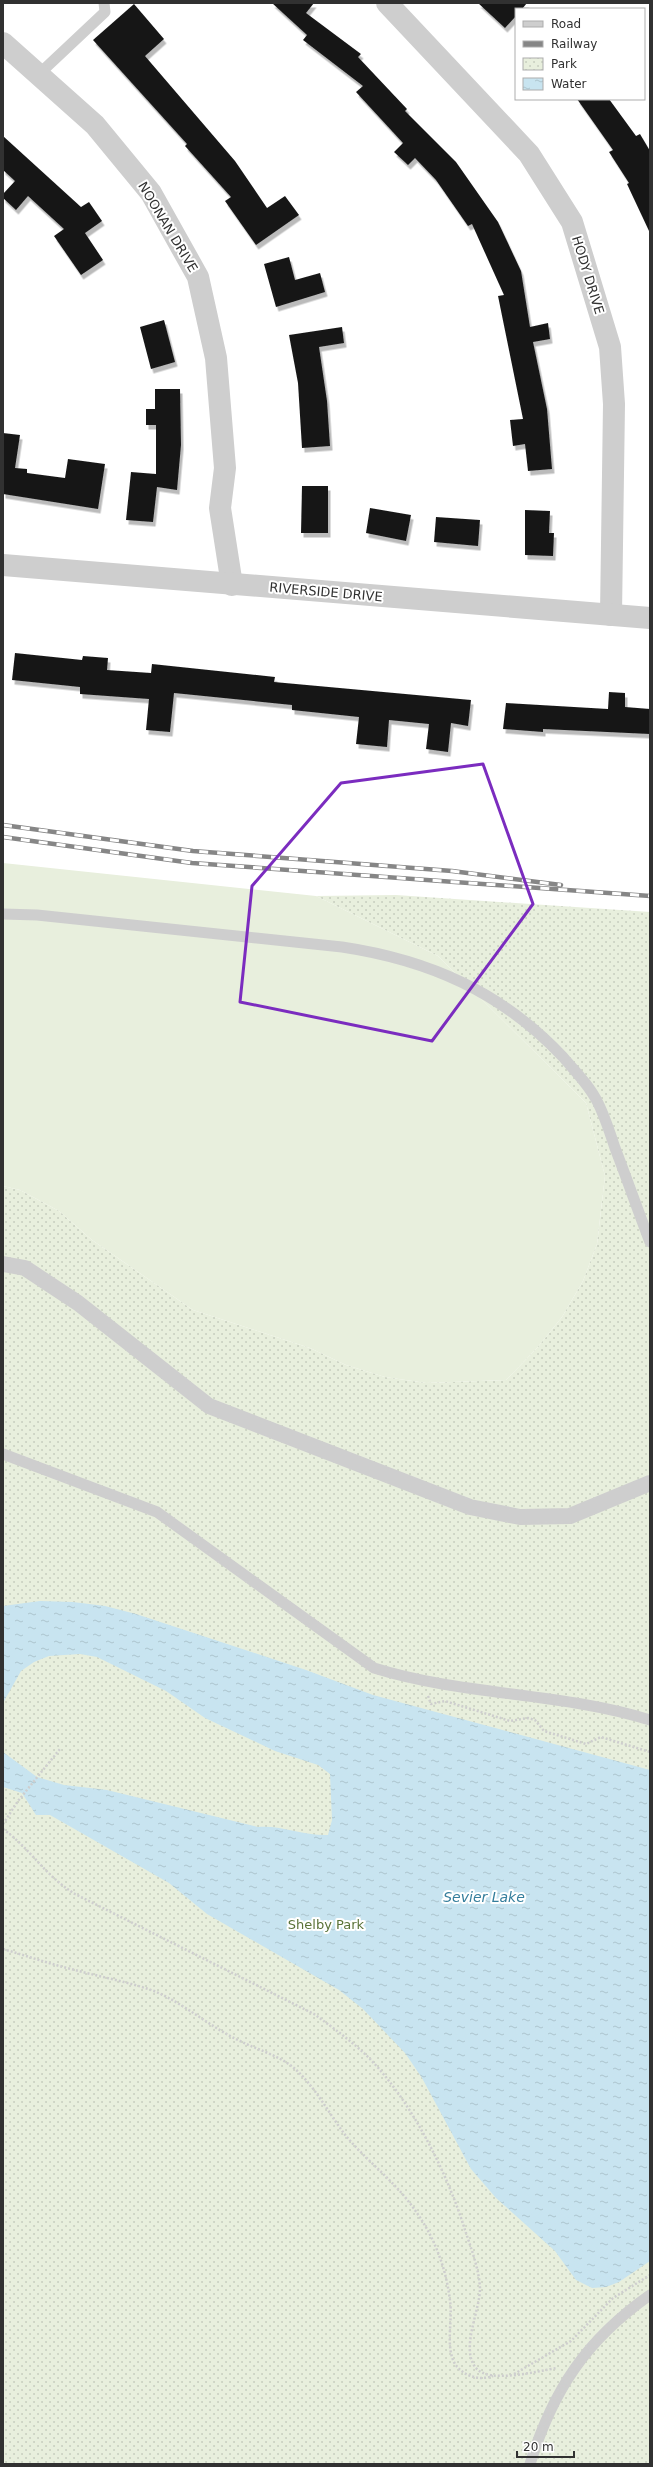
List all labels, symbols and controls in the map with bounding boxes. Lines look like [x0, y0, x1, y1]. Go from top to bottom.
legend [515, 8, 645, 100]
text: Road [551, 17, 581, 31]
text: Railway [551, 37, 597, 51]
text: Park [551, 57, 577, 71]
text: Water [551, 77, 587, 91]
street label: NOONAN DRIVE [135, 179, 201, 275]
street label: HODY DRIVE [569, 234, 607, 316]
street label: RIVERSIDE DRIVE [269, 580, 383, 604]
water label: Sevier Lake [443, 1889, 525, 1905]
park label: Shelby Park [288, 1917, 365, 1932]
scale bar [517, 2433, 574, 2459]
text: 20 m [523, 2440, 554, 2454]

